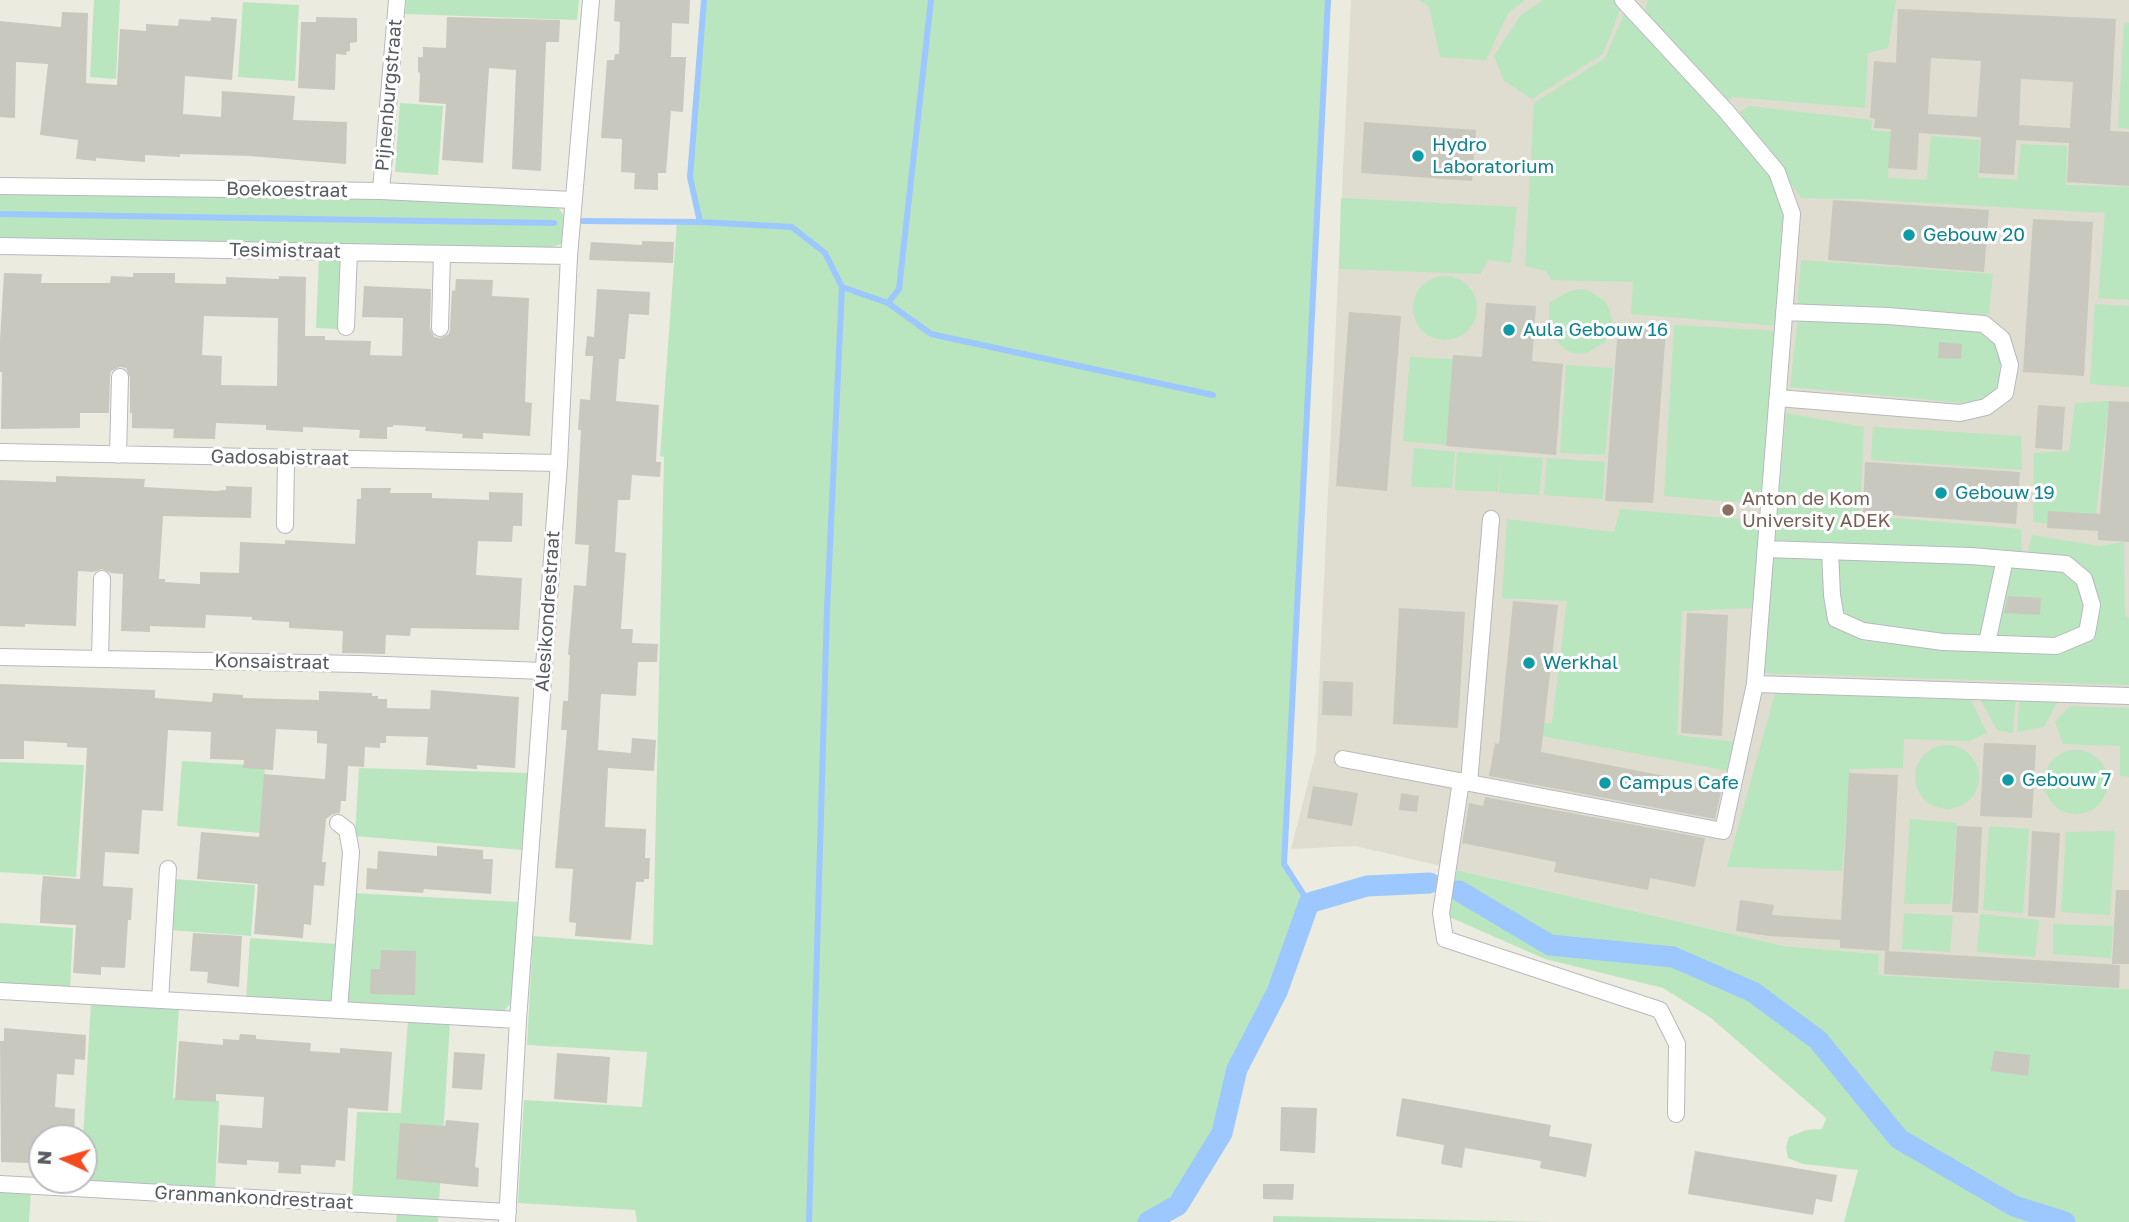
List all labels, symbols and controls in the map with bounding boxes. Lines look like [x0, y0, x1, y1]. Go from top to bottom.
street label: Pijnenburgstraat [371, 18, 407, 172]
place label: Hydro Laboratorium [1432, 134, 1554, 178]
marker: Hydro Laboratorium [1410, 148, 1426, 164]
street label: Boekoestraat [226, 178, 348, 202]
place label: Gebouw 20 [1923, 224, 2025, 246]
marker: Gebouw 20 [1901, 227, 1917, 243]
street label: Tesimistraat [229, 239, 341, 263]
place label: Aula Gebouw 16 [1523, 319, 1668, 341]
marker: Aula Gebouw 16 [1501, 322, 1517, 338]
street label: Gadosabistraat [211, 445, 349, 471]
place label: Gebouw 19 [1955, 482, 2055, 504]
marker: Gebouw 19 [1933, 485, 1949, 501]
place label: Anton de Kom University ADEK [1742, 488, 1891, 532]
marker: Anton de Kom University ADEK [1720, 502, 1736, 518]
street label: Alesikondrestraat [531, 530, 565, 692]
street label: Konsaistraat [214, 650, 330, 674]
place label: Werkhal [1543, 652, 1618, 674]
marker: Werkhal [1521, 655, 1537, 671]
place label: Gebouw 7 [2022, 769, 2111, 791]
place label: Campus Cafe [1619, 772, 1739, 794]
marker: Gebouw 7 [2000, 772, 2016, 788]
marker: Campus Cafe [1597, 775, 1613, 791]
north arrow [28, 1124, 98, 1194]
text: N [32, 1150, 56, 1166]
street label: Granmankondrestraat [154, 1181, 354, 1215]

